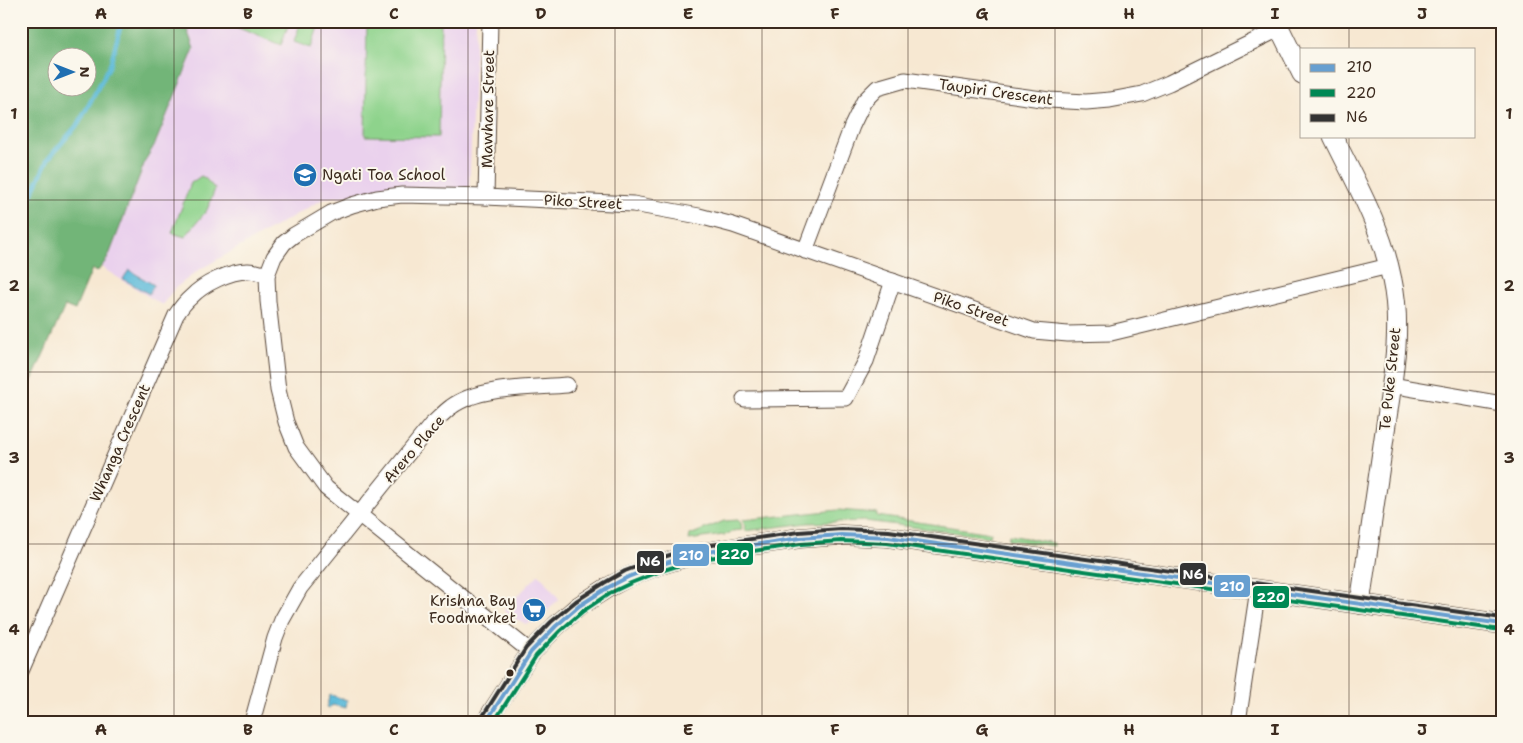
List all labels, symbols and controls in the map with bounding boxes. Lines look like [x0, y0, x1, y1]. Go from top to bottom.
text: A [95, 3, 107, 24]
text: B [243, 3, 253, 24]
text: C [389, 3, 399, 24]
text: D [535, 3, 547, 24]
text: E [683, 3, 693, 24]
text: F [830, 3, 840, 24]
text: G [976, 3, 989, 24]
text: H [1123, 3, 1135, 24]
text: I [1271, 3, 1280, 24]
text: J [1417, 3, 1427, 24]
north arrow [48, 48, 98, 98]
legend [1300, 48, 1476, 138]
street label: Mawhare Street [477, 50, 499, 168]
text: 210 [1346, 57, 1372, 77]
text: N [76, 66, 94, 78]
street label: Taupiri Crescent [938, 74, 1054, 110]
text: 220 [1346, 83, 1376, 103]
text: 1 [10, 103, 18, 124]
text: 1 [1505, 103, 1513, 124]
text: N6 [1346, 107, 1368, 127]
school or university icon: Ngati Toa School [292, 162, 318, 188]
place label: Ngati Toa School [322, 165, 446, 185]
street label: Piko Street [543, 190, 623, 214]
text: 2 [8, 275, 20, 296]
text: 2 [1503, 275, 1515, 296]
street label: Piko Street [930, 287, 1012, 331]
street label: Te Puke Street [1375, 326, 1405, 432]
street label: Whanga Crescent [85, 381, 155, 505]
street label: Arero Place [379, 411, 449, 487]
text: 3 [8, 447, 20, 468]
text: 3 [1503, 447, 1515, 468]
line badge: 220 [716, 542, 754, 566]
line badge: 210 [672, 543, 710, 567]
text: 220 [721, 545, 750, 563]
text: 210 [679, 546, 704, 564]
line badge: N6 [636, 550, 665, 574]
text: N6 [640, 552, 661, 570]
line badge: N6 [1179, 562, 1207, 586]
text: N6 [1183, 565, 1204, 583]
line badge: 210 [1213, 574, 1251, 598]
text: 210 [1220, 577, 1245, 595]
line badge: 220 [1252, 585, 1290, 609]
text: 220 [1257, 588, 1286, 606]
place label: Krishna Bay Foodmarket [429, 591, 516, 628]
supermarket icon: Krishna Bay Foodmarket [521, 597, 547, 623]
text: 4 [8, 619, 20, 640]
text: 4 [1503, 619, 1515, 640]
unlabelled marker [505, 668, 515, 678]
text: A [95, 719, 107, 740]
text: B [243, 719, 253, 740]
text: C [389, 719, 399, 740]
text: D [535, 719, 547, 740]
text: E [683, 719, 693, 740]
text: F [830, 719, 840, 740]
text: G [976, 719, 989, 740]
text: H [1123, 719, 1135, 740]
text: I [1271, 719, 1280, 740]
text: J [1417, 719, 1427, 740]

